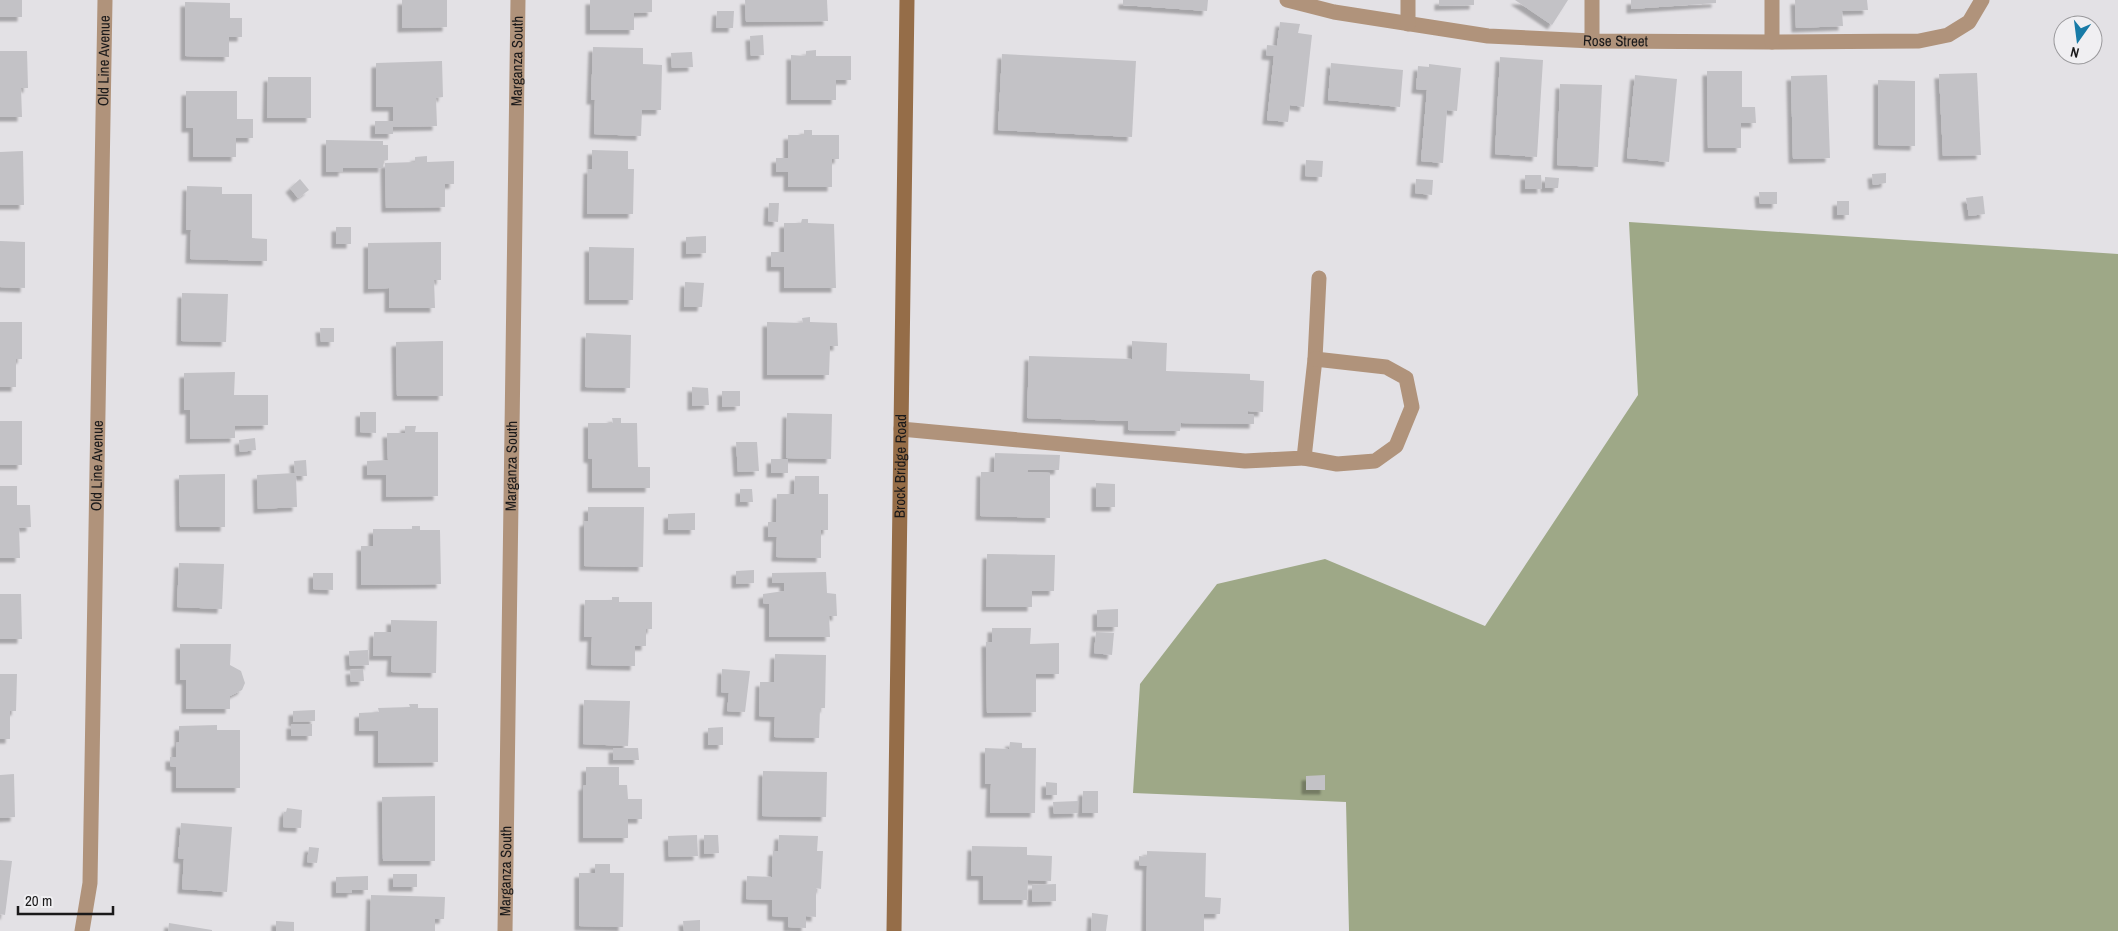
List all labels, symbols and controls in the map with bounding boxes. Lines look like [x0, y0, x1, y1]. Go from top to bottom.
street label: Old Line Avenue [92, 15, 115, 106]
north arrow [2053, 15, 2103, 65]
street label: Marganza South [506, 16, 528, 106]
street label: Rose Street [1583, 30, 1649, 51]
text: N [2069, 43, 2081, 62]
street label: Brock Bridge Road [889, 414, 911, 518]
street label: Old Line Avenue [85, 420, 108, 511]
street label: Marganza South [500, 421, 522, 511]
street label: Marganza South [494, 826, 516, 916]
scale bar [18, 884, 112, 916]
text: 20 m [25, 890, 52, 911]

